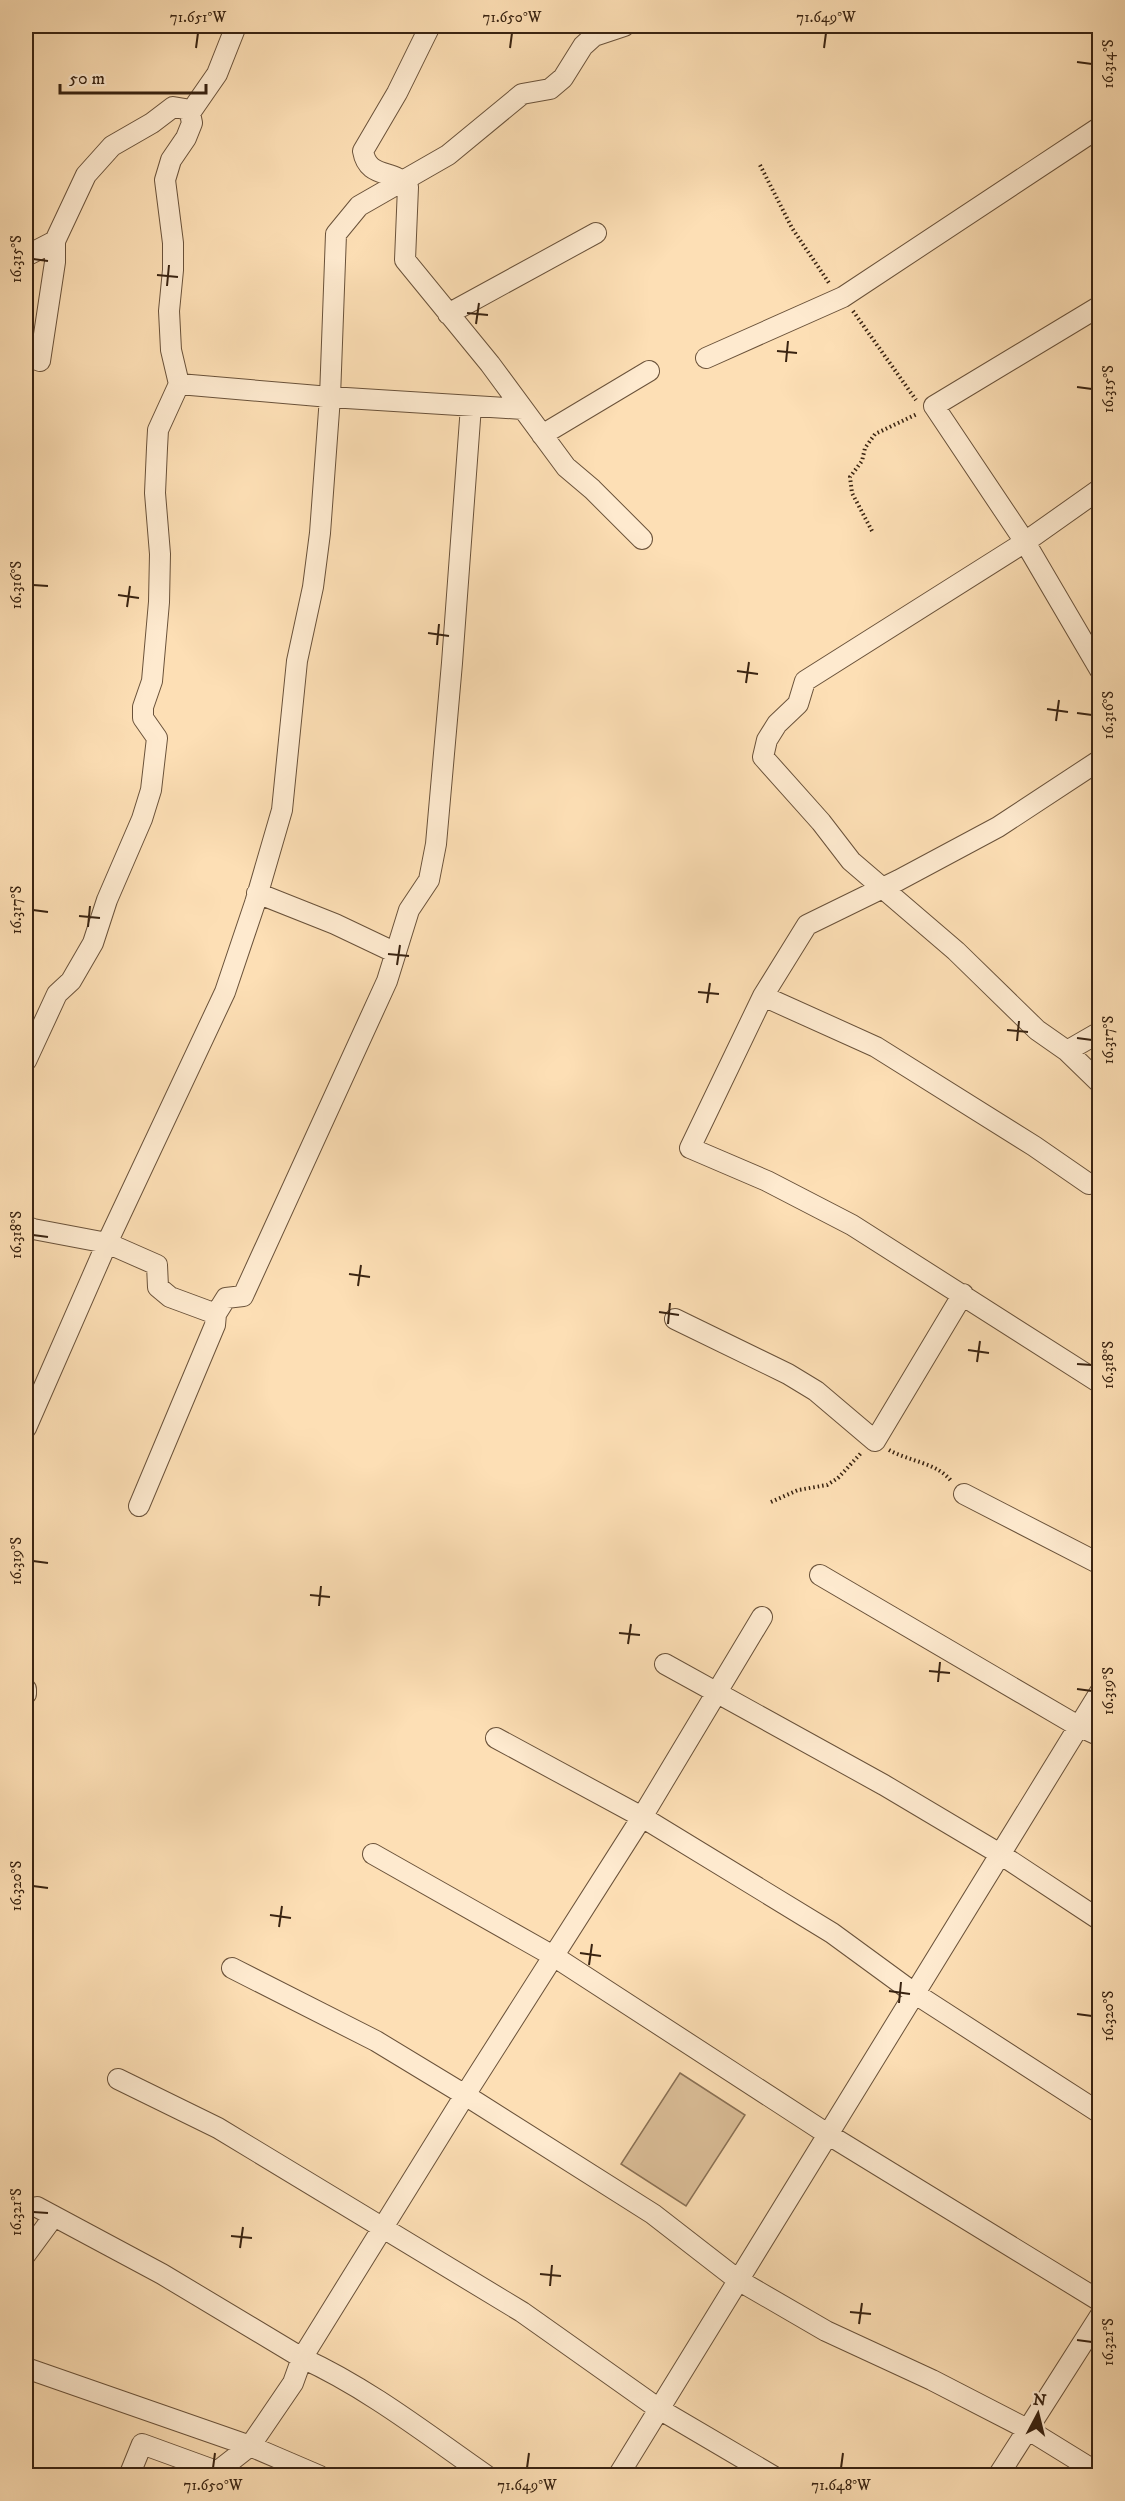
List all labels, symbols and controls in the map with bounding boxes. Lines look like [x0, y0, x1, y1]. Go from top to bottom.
text: 71.651°W [170, 8, 226, 27]
text: 71.650°W [483, 8, 542, 27]
text: 71.649°W [796, 8, 856, 27]
text: 16.314°S [1099, 39, 1118, 89]
scale bar [60, 57, 206, 95]
text: 50 m [69, 68, 105, 90]
text: 16.315°S [7, 235, 26, 283]
text: 16.315°S [1099, 365, 1118, 413]
text: 16.316°S [7, 561, 26, 609]
text: 16.316°S [1099, 691, 1118, 739]
text: 16.317°S [7, 886, 26, 934]
text: 16.317°S [1099, 1016, 1118, 1064]
text: 16.318°S [7, 1211, 26, 1259]
text: 16.318°S [1099, 1341, 1118, 1389]
text: 16.319°S [7, 1537, 26, 1585]
text: 16.319°S [1099, 1667, 1118, 1715]
text: 16.320°S [7, 1861, 26, 1911]
text: 16.320°S [1099, 1991, 1118, 2041]
text: 16.321°S [7, 2188, 26, 2236]
text: 16.321°S [1099, 2318, 1118, 2366]
north arrow [1008, 2384, 1068, 2444]
text: N [1032, 2389, 1047, 2411]
text: 71.650°W [184, 2476, 243, 2495]
text: 71.649°W [497, 2476, 557, 2495]
text: 71.648°W [811, 2476, 871, 2495]

